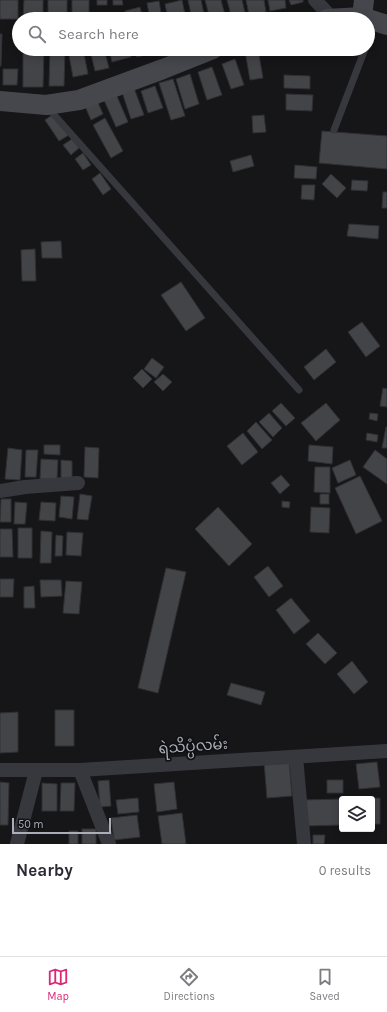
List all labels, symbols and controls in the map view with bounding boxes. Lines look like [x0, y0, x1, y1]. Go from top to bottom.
search box [12, 12, 375, 56]
icon: search [26, 23, 48, 45]
text: Search here [58, 25, 139, 43]
street label: ရဲသိပ္ပံလမ်း [158, 734, 229, 761]
map controls [339, 796, 375, 832]
button: layers [339, 796, 375, 832]
scale bar [12, 816, 111, 835]
text: 50 m [18, 818, 44, 831]
text: Nearby [16, 860, 73, 880]
text: 0 results [319, 863, 371, 878]
tab: Map [47, 966, 69, 1003]
tab: Directions [163, 966, 215, 1003]
tab: Saved [309, 966, 340, 1003]

